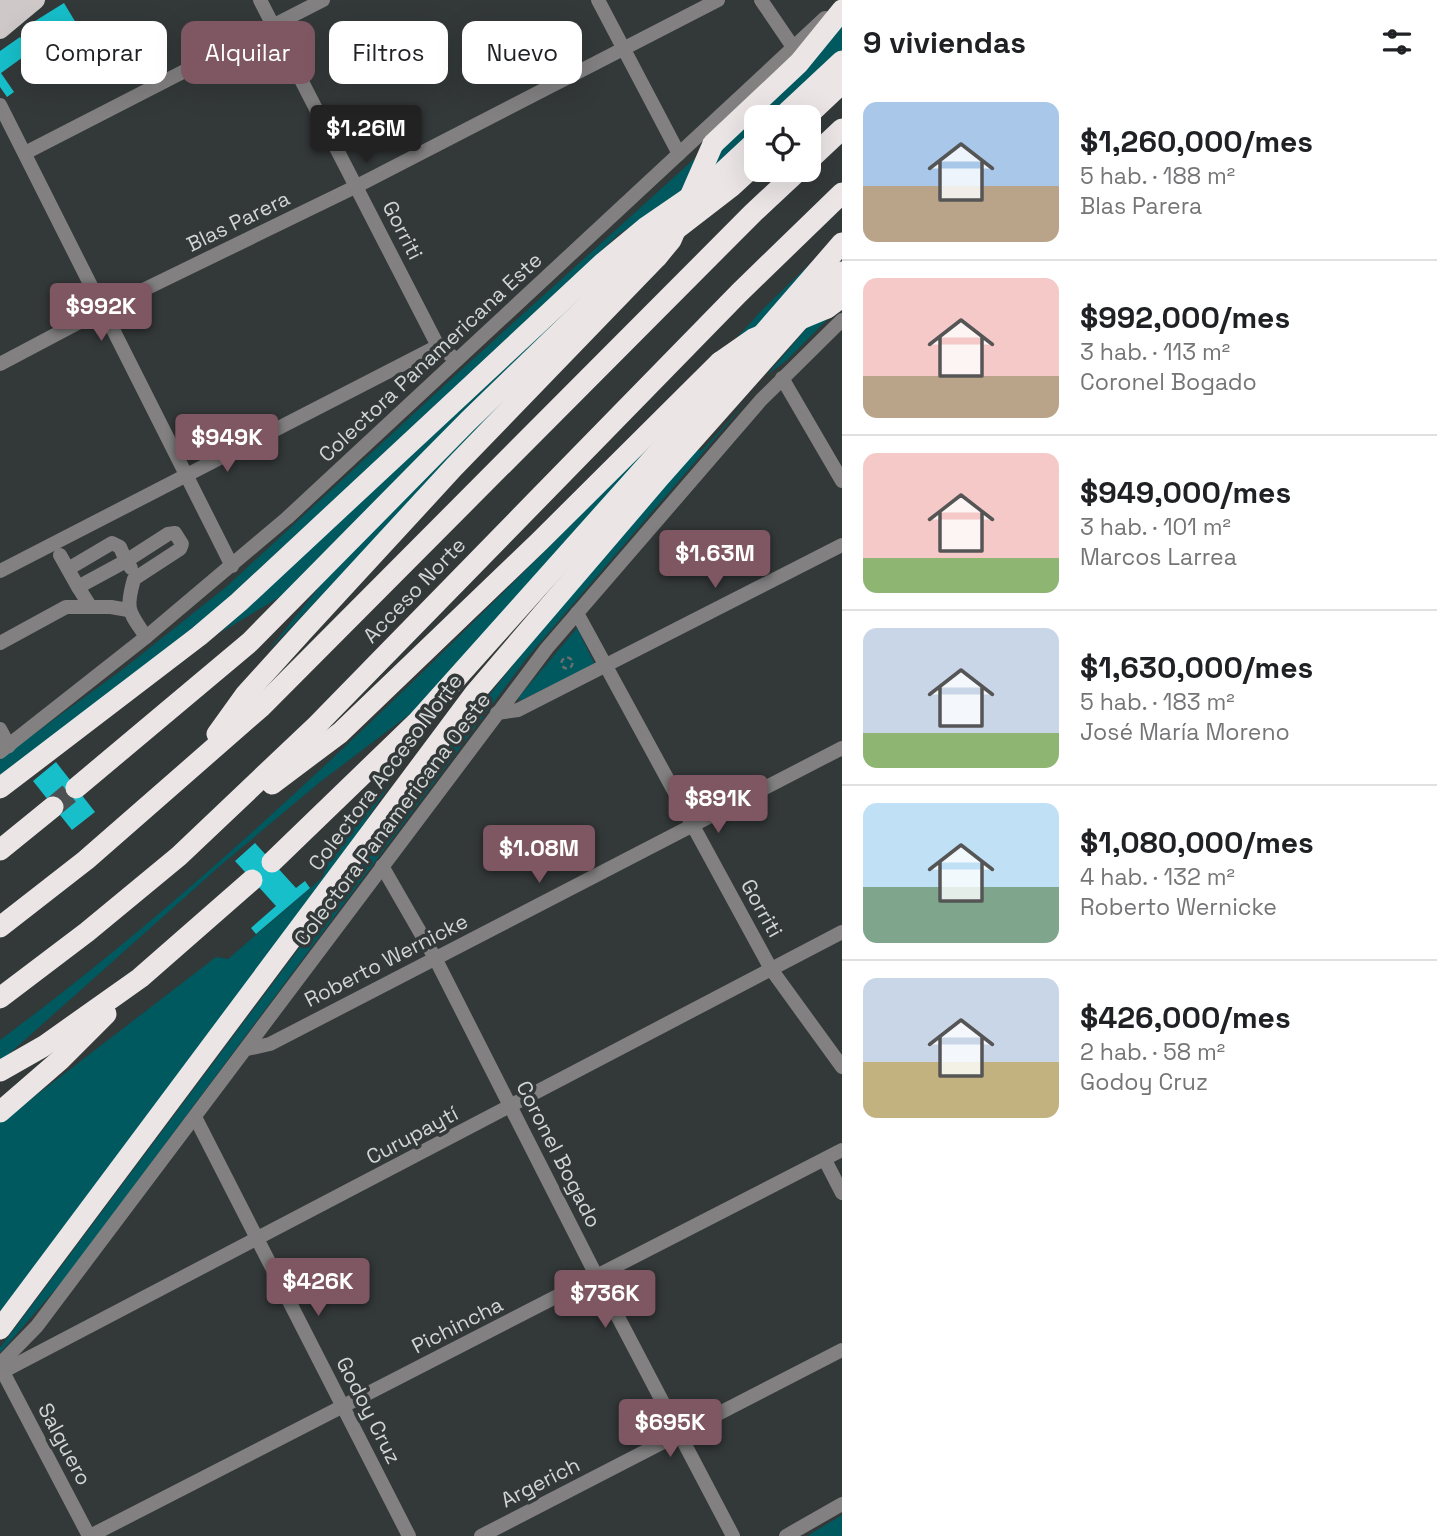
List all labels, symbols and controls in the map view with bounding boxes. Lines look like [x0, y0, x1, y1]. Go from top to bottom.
chip: Comprar [21, 21, 167, 84]
chip: Alquilar [181, 21, 315, 84]
chip: Filtros [329, 21, 448, 84]
chip: Nuevo [462, 21, 582, 84]
text: 9 viviendas [863, 23, 1026, 62]
icon: filters [1378, 23, 1416, 61]
map controls [744, 105, 821, 182]
button: locate [744, 105, 821, 182]
pin: $1.26M [309, 106, 423, 165]
text: $1.26M [326, 113, 406, 143]
text: $1,260,000/mes [1080, 122, 1313, 161]
icon: home [919, 130, 1003, 214]
text: 5 hab. · 188 m² [1080, 161, 1235, 191]
street label: Blas Parera [182, 184, 294, 258]
text: Blas Parera [1080, 191, 1202, 221]
street label: Gorriti [377, 196, 429, 264]
street label: Colectora Panamericana Este [313, 246, 547, 468]
pin: $992K [52, 284, 150, 343]
text: $992K [66, 291, 136, 321]
text: $992,000/mes [1080, 298, 1290, 337]
icon: home [919, 306, 1003, 390]
text: 3 hab. · 113 m² [1080, 337, 1230, 367]
text: Coronel Bogado [1080, 367, 1257, 397]
pin: $949K [178, 414, 276, 474]
text: $949K [191, 422, 263, 452]
text: $949,000/mes [1080, 473, 1291, 512]
icon: home [919, 481, 1003, 565]
text: 3 hab. · 101 m² [1080, 512, 1231, 542]
pin: $1.63M [658, 530, 772, 590]
street label: Acceso Norte [357, 531, 471, 649]
text: $1.63M [675, 538, 755, 568]
text: Marcos Larrea [1080, 542, 1237, 572]
text: $1,630,000/mes [1080, 648, 1313, 687]
icon: home [919, 656, 1003, 740]
street label: Colectora Acceso Norte [302, 668, 468, 876]
street label: Colectora Panamericana Oeste [288, 687, 496, 951]
text: 5 hab. · 183 m² [1080, 687, 1235, 717]
text: José María Moreno [1080, 717, 1290, 747]
pin: $891K [669, 776, 767, 835]
text: $891K [685, 783, 751, 813]
text: $1,080,000/mes [1080, 823, 1314, 862]
pin: $1.08M [482, 826, 596, 885]
icon: home [919, 831, 1003, 915]
text: $1.08M [499, 833, 579, 863]
text: 4 hab. · 132 m² [1080, 862, 1235, 892]
street label: Gorriti [735, 874, 789, 942]
text: Roberto Wernicke [1080, 892, 1277, 922]
street label: Roberto Wernicke [300, 907, 472, 1013]
text: $426,000/mes [1080, 998, 1291, 1037]
icon: home [919, 1006, 1003, 1090]
text: 2 hab. · 58 m² [1080, 1037, 1225, 1067]
text: Godoy Cruz [1080, 1067, 1208, 1097]
street label: Coronel Bogado [510, 1076, 608, 1232]
street label: Curupaytí [361, 1099, 463, 1170]
pin: $426K [269, 1258, 367, 1318]
text: $426K [283, 1266, 353, 1296]
pin: $736K [556, 1270, 654, 1330]
text: $736K [570, 1278, 640, 1308]
street label: Pichincha [407, 1291, 507, 1359]
street label: Godoy Cruz [330, 1352, 408, 1468]
street label: Salguero [32, 1398, 98, 1490]
pin: $695K [621, 1400, 719, 1459]
text: $695K [635, 1407, 705, 1437]
street label: Argerich [496, 1451, 584, 1513]

